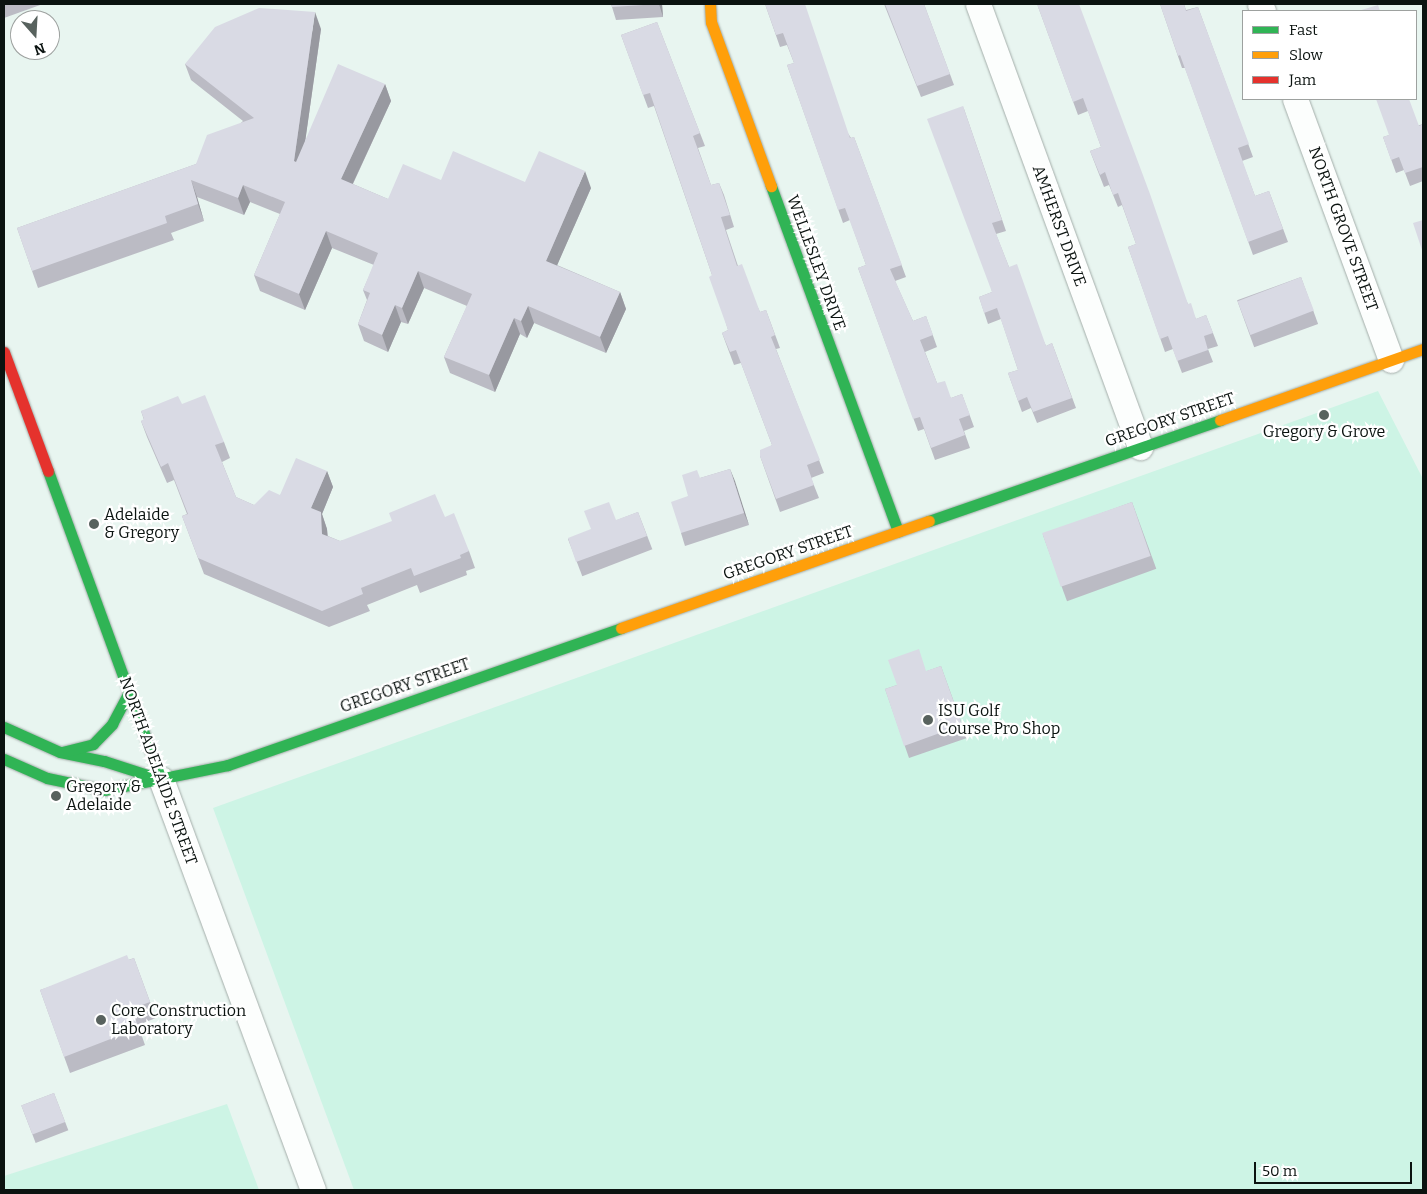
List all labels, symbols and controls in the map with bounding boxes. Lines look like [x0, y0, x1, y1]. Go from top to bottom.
north arrow [10, 10, 60, 60]
legend [1242, 10, 1417, 100]
text: Fast [1289, 21, 1318, 39]
text: N [32, 39, 48, 59]
text: Slow [1289, 46, 1323, 64]
text: Jam [1289, 71, 1316, 89]
street label: NORTH GROVE STREET [1304, 144, 1382, 314]
street label: AMHERST DRIVE [1028, 163, 1090, 289]
street label: WELLESLEY DRIVE [783, 193, 849, 333]
street label: GREGORY STREET [1103, 389, 1237, 451]
marker: Gregory & Grove [1318, 409, 1330, 421]
place label: Gregory & Grove [1263, 422, 1385, 442]
place label: Adelaide & Gregory [104, 505, 179, 543]
marker: Adelaide & Gregory [88, 518, 100, 530]
street label: GREGORY STREET [721, 522, 855, 584]
street label: GREGORY STREET [338, 655, 472, 717]
street label: NORTH ADELAIDE STREET [115, 674, 201, 868]
place label: ISU Golf Course Pro Shop [938, 701, 1060, 739]
marker: ISU Golf Course Pro Shop [922, 714, 934, 726]
place label: Gregory & Adelaide [66, 777, 141, 815]
marker: Gregory & Adelaide [50, 790, 62, 802]
place label: Core Construction Laboratory [111, 1001, 246, 1039]
marker: Core Construction Laboratory [95, 1014, 107, 1026]
scale bar [1257, 1152, 1414, 1184]
text: 50 m [1262, 1162, 1297, 1180]

